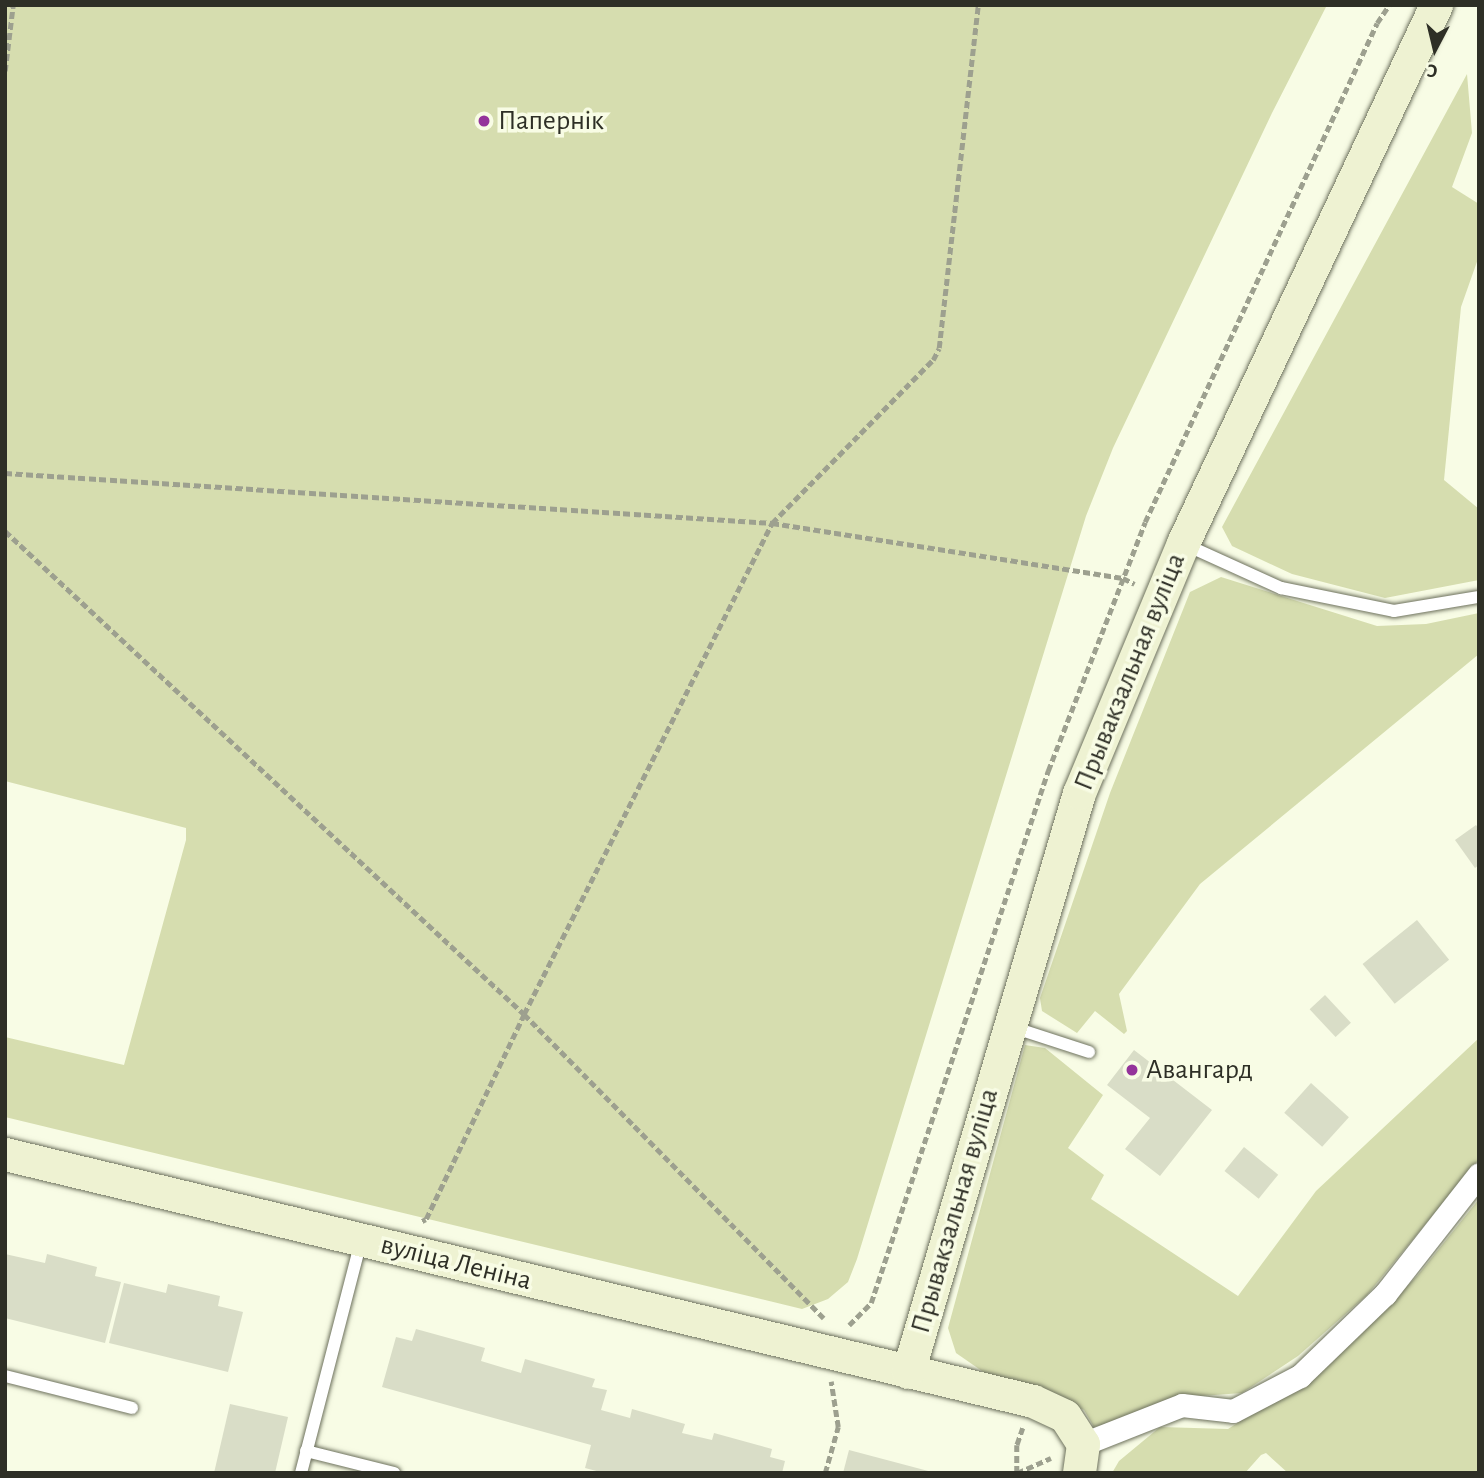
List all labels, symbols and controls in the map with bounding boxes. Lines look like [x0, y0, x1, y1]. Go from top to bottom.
north arrow [1400, 14, 1470, 84]
text: С [1426, 60, 1439, 80]
place label: Папернік [498, 104, 604, 138]
marker: Папернік [476, 113, 492, 129]
street label: Прывакзальная вуліца [1067, 548, 1193, 796]
place label: Авангард [1146, 1053, 1253, 1087]
marker: Авангард [1124, 1062, 1140, 1078]
street label: Прывакзальная вуліца [904, 1085, 1006, 1337]
street label: вуліца Леніна [377, 1228, 535, 1298]

